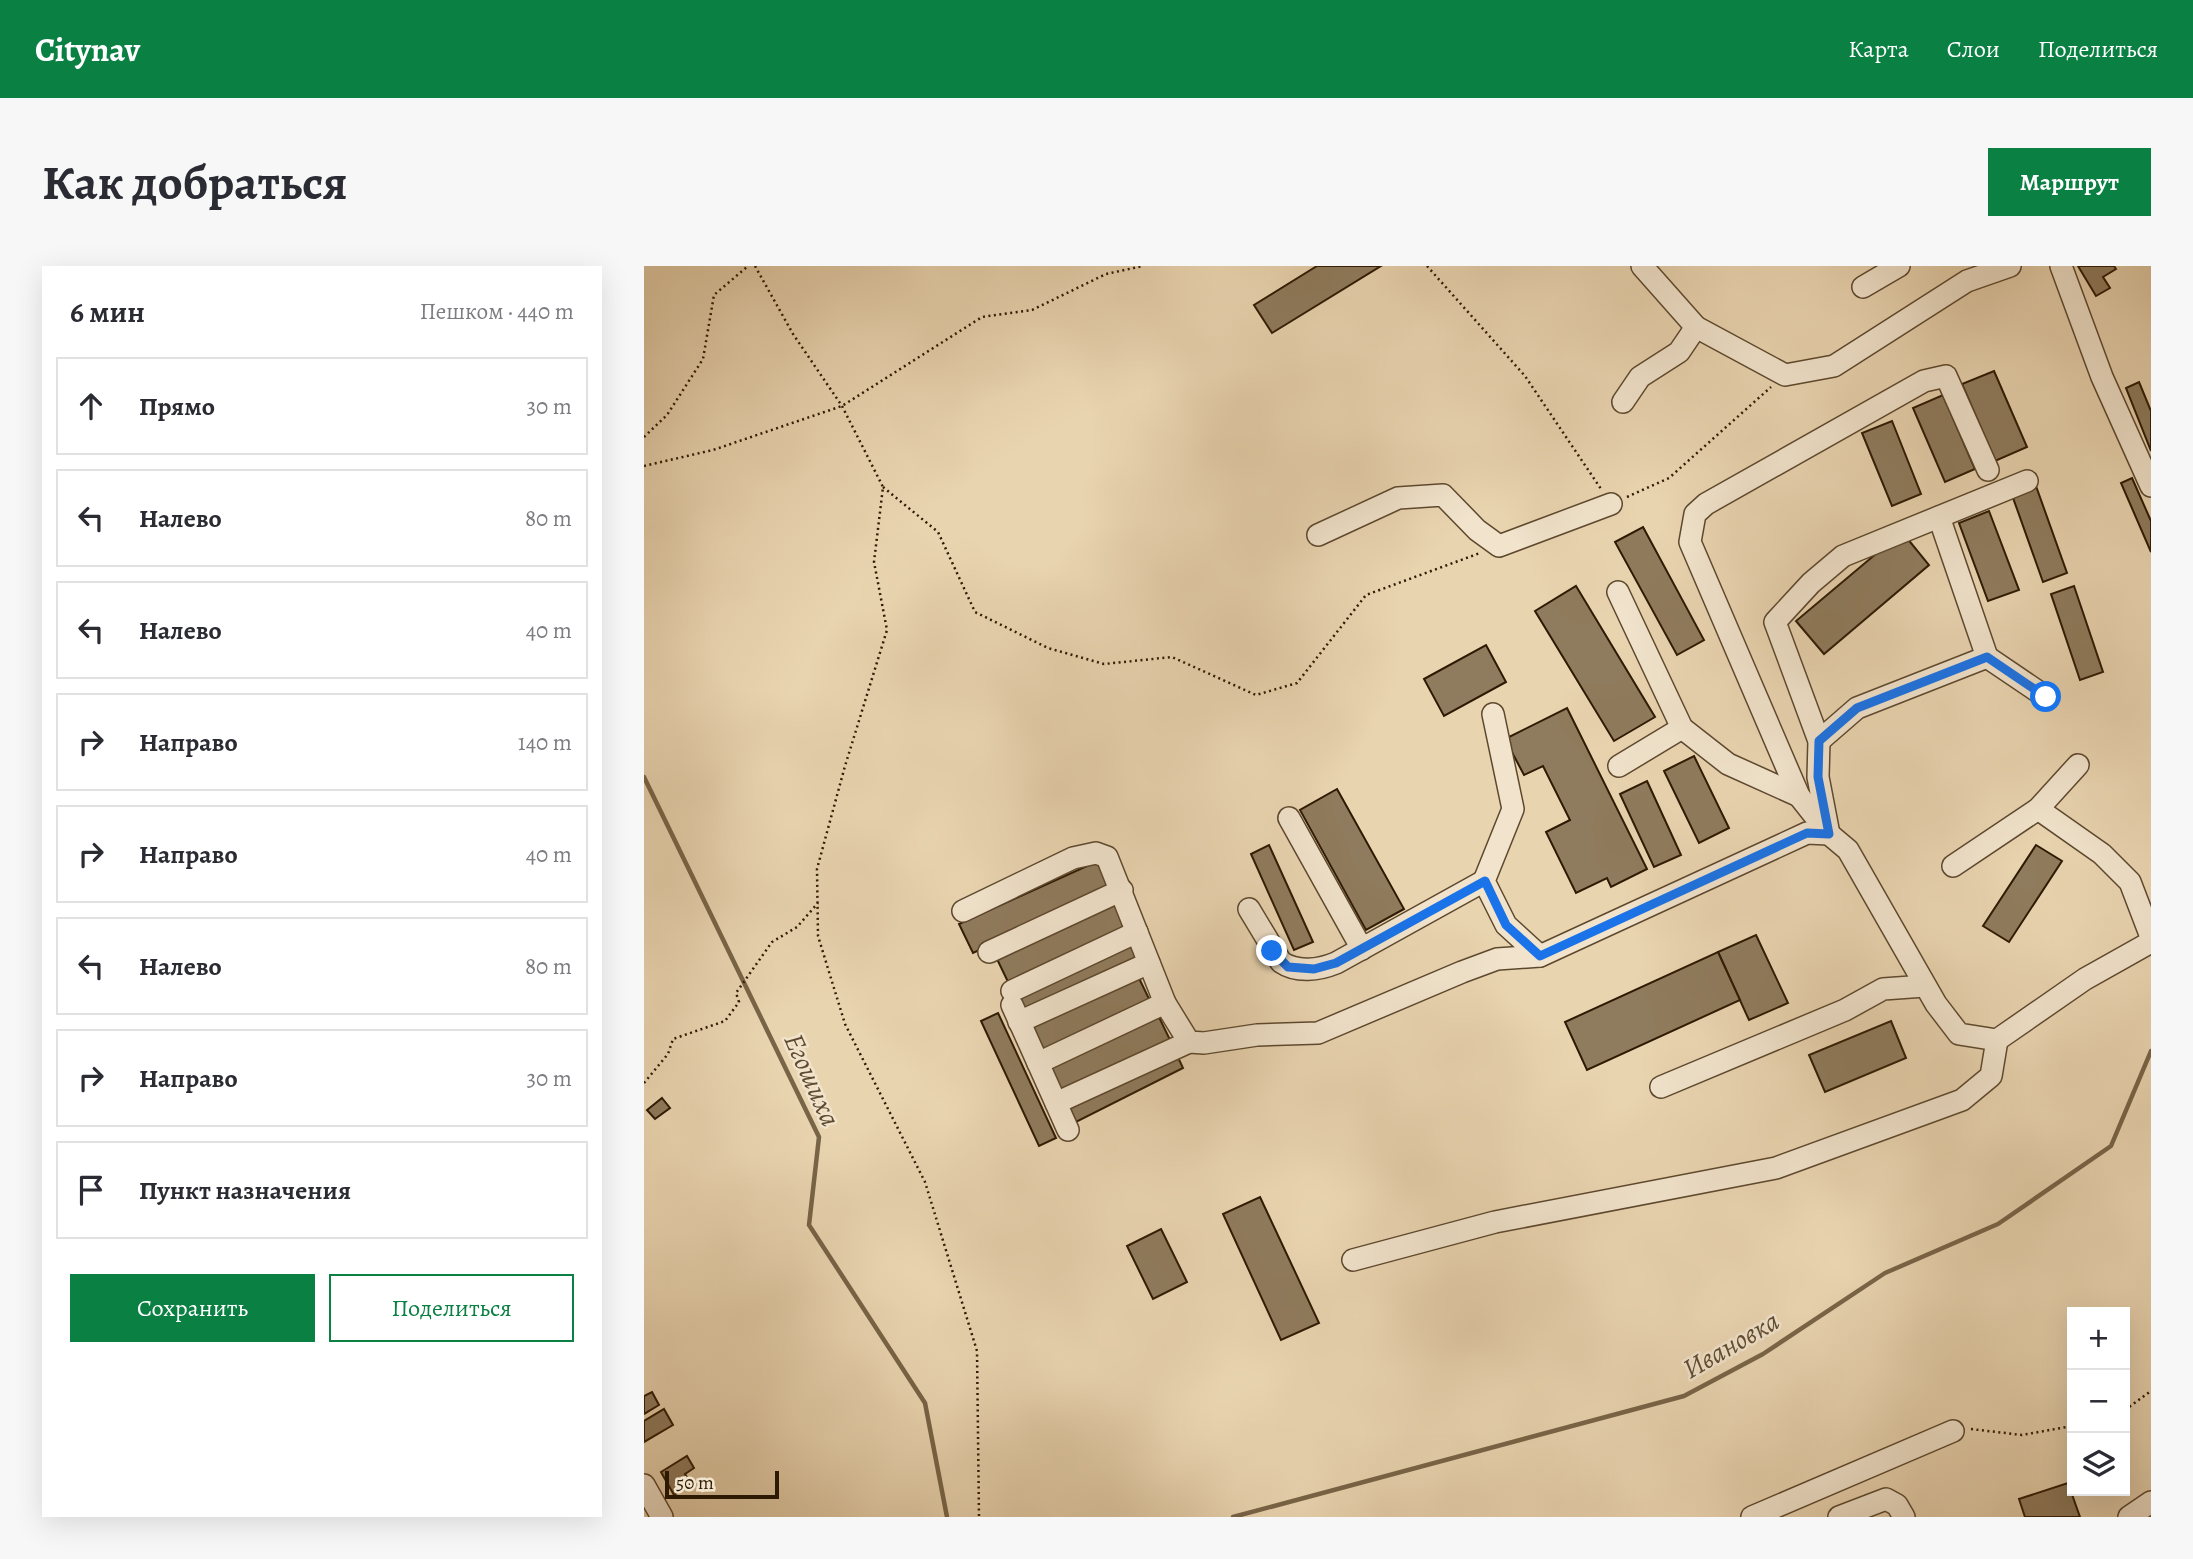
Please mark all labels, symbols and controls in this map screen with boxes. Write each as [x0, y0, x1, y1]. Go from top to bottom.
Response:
text: Citynav [35, 27, 140, 72]
text: Карта [1848, 33, 1909, 65]
text: Слои [1947, 33, 2000, 65]
text: Поделиться [2038, 33, 2158, 65]
button: Маршрут [1988, 148, 2151, 216]
text: Как добраться [42, 149, 348, 216]
text: 6 мин [70, 292, 145, 332]
text: Пешком · 440 m [420, 296, 574, 327]
icon: ahead [72, 387, 110, 425]
text: Прямо [139, 389, 215, 424]
text: 30 m [526, 391, 572, 422]
icon: left [72, 499, 110, 537]
text: Налево [139, 501, 222, 536]
text: 80 m [525, 503, 572, 534]
icon: left [72, 611, 110, 649]
text: Налево [139, 613, 222, 648]
text: 40 m [526, 615, 572, 646]
route start [2030, 681, 2061, 712]
icon: right [72, 723, 110, 761]
text: Направо [139, 725, 238, 760]
text: 140 m [518, 727, 572, 758]
icon: right [72, 835, 110, 873]
text: Направо [139, 837, 238, 872]
text: 40 m [526, 839, 572, 870]
route end [1256, 935, 1287, 966]
icon: left [72, 947, 110, 985]
text: Налево [139, 949, 222, 984]
text: 80 m [525, 951, 572, 982]
water label: Егошиха [775, 1027, 849, 1133]
icon: right [72, 1059, 110, 1097]
text: Направо [139, 1061, 238, 1096]
text: 30 m [526, 1063, 572, 1094]
icon: arrive [72, 1171, 110, 1209]
text: Пункт назначения [139, 1173, 351, 1208]
button: Сохранить [70, 1274, 315, 1342]
button: Поделиться [329, 1274, 574, 1342]
water label: Ивановка [1676, 1302, 1786, 1388]
map controls [2067, 1307, 2130, 1496]
button: + [2067, 1307, 2130, 1370]
button: − [2067, 1370, 2130, 1433]
button: layers [2067, 1433, 2130, 1496]
scale bar [665, 1468, 779, 1500]
text: 50 m [676, 1470, 714, 1496]

